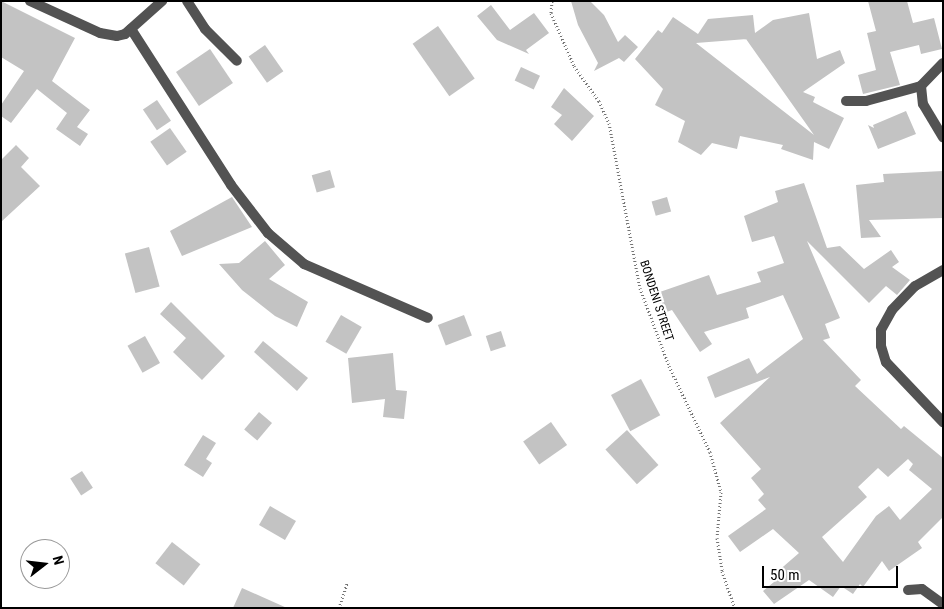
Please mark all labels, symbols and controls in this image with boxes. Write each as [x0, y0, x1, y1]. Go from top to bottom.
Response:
street label: BONDENI STREET [636, 259, 676, 343]
north arrow [20, 539, 70, 589]
text: N [50, 554, 67, 566]
scale bar [764, 556, 900, 588]
text: 50 m [770, 566, 800, 584]

